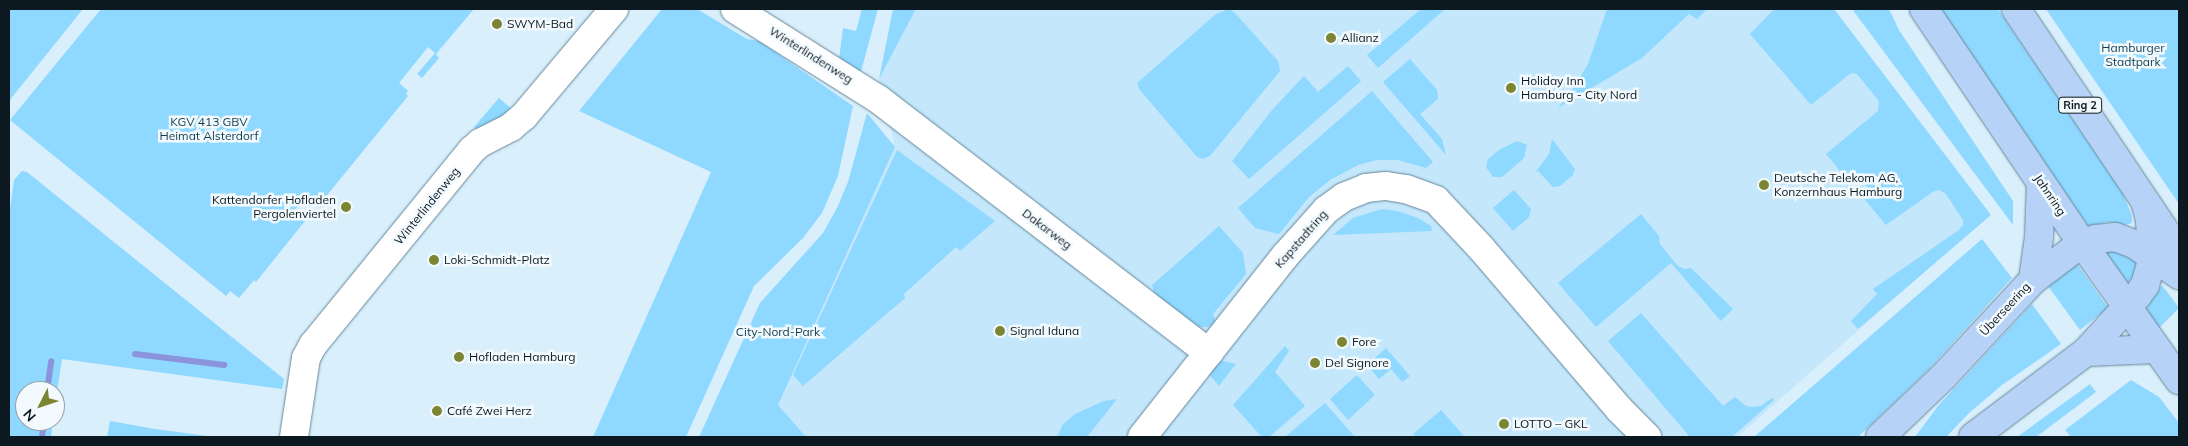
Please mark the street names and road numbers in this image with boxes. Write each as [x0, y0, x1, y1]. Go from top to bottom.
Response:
street label: Winterlindenweg [767, 24, 855, 86]
road number: Ring 2 [2058, 96, 2102, 114]
street label: Winterlindenweg [391, 164, 463, 248]
street label: Jahnring [2031, 172, 2069, 218]
street label: Dakarweg [1019, 206, 1075, 252]
street label: Kapstadtring [1272, 207, 1330, 271]
street label: Überseering [1977, 279, 2033, 339]

